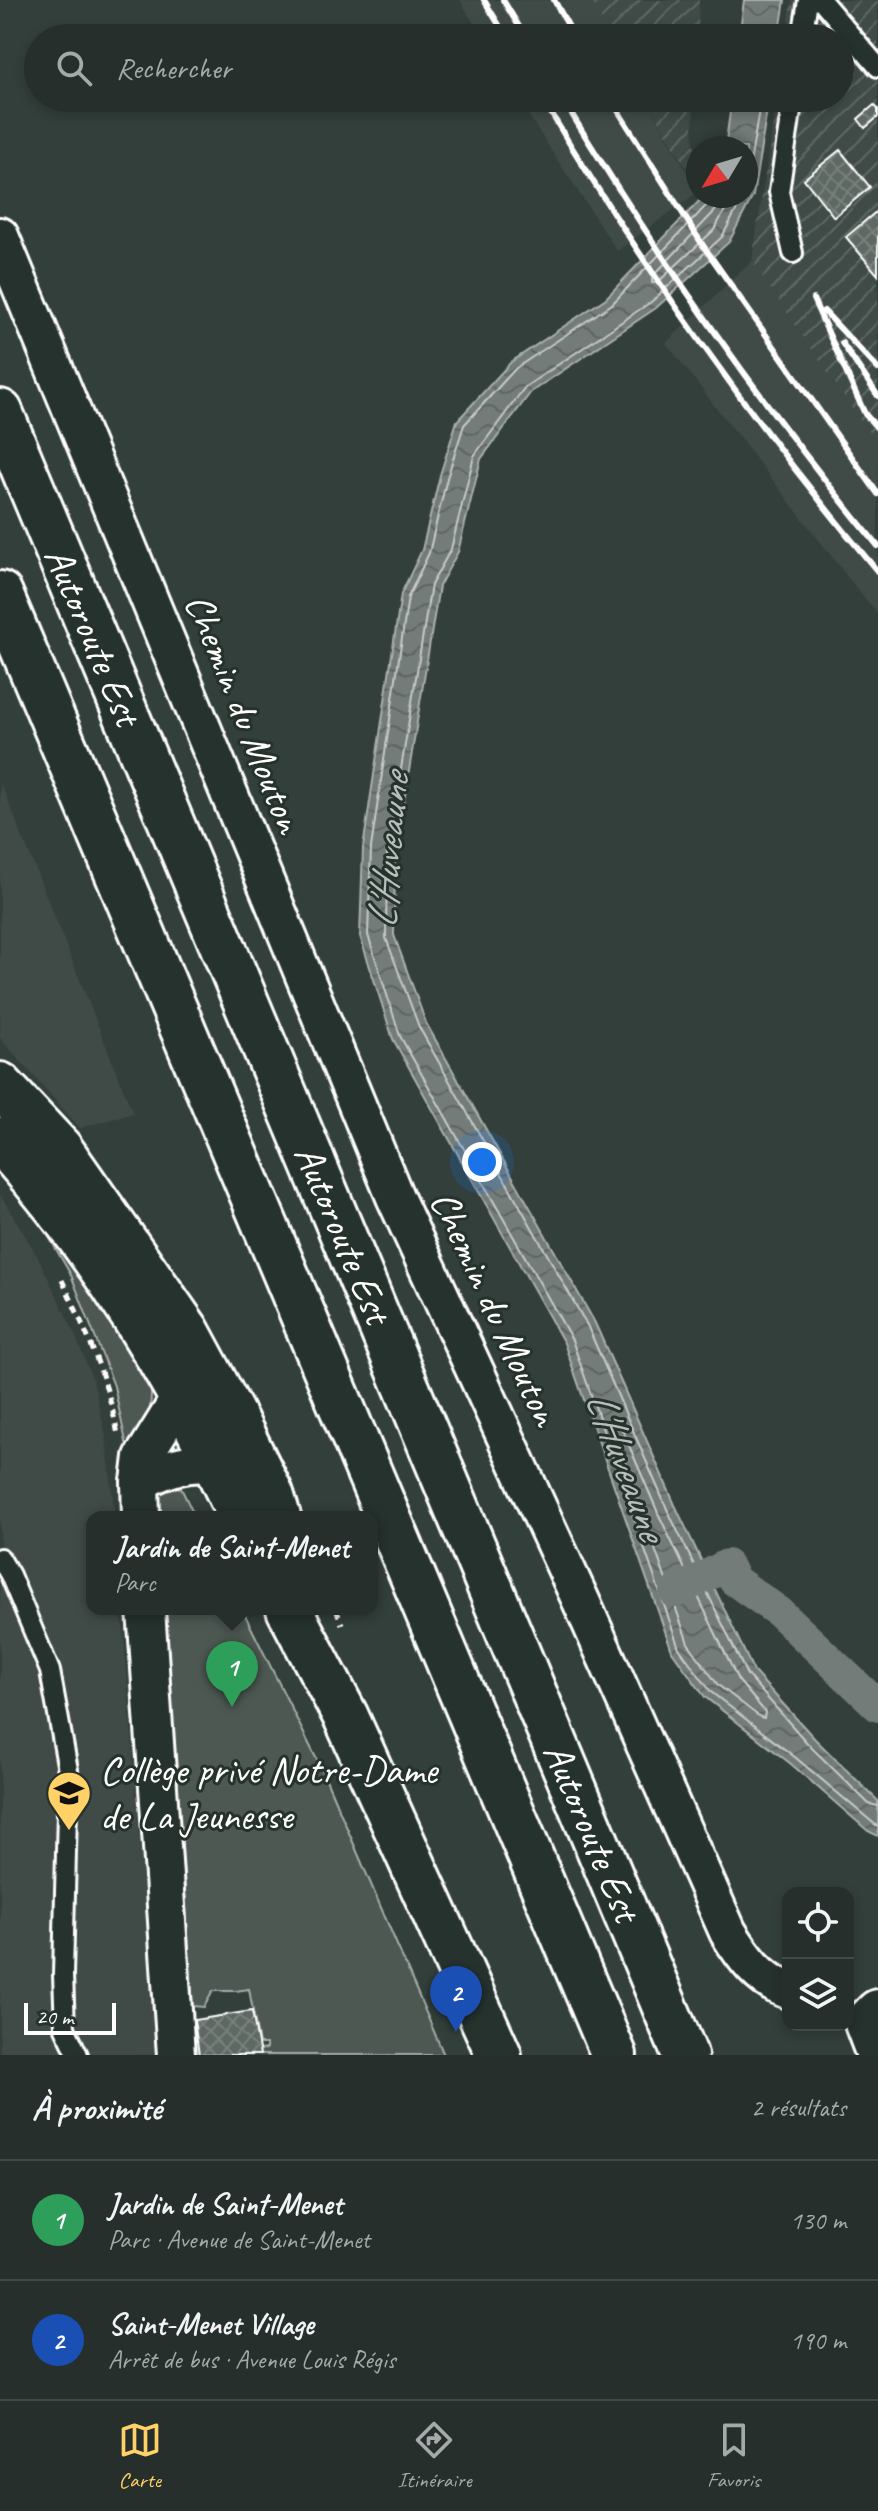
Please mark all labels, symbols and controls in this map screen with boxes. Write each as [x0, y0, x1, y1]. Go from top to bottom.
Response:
search box [24, 24, 854, 112]
icon: search [52, 46, 96, 90]
text: Rechercher [116, 49, 231, 87]
north arrow [686, 136, 758, 208]
street label: Autoroute Est [33, 539, 154, 736]
street label: Chemin du Mouton [173, 586, 315, 842]
water label: L'Huveaune [355, 765, 422, 930]
street label: Autoroute Est [283, 1137, 404, 1334]
your location [462, 1142, 502, 1182]
street label: Chemin du Mouton [419, 1183, 572, 1435]
water label: L'Huveaune [574, 1383, 681, 1553]
popup [86, 1511, 378, 1615]
text: Jardin de Saint-Menet [115, 1528, 349, 1566]
text: Parc [115, 1566, 156, 1599]
pin: 1 [206, 1641, 258, 1707]
street label: Autoroute Est [532, 1735, 653, 1932]
place label: Collège privé Notre-Dame de La Jeunesse [100, 1745, 440, 1841]
school or university icon: Collège privé Notre-Dame de La Jeunesse [45, 1769, 93, 1832]
map controls [782, 1887, 854, 2031]
button: locate [782, 1887, 854, 1959]
button: layers [782, 1959, 854, 2031]
pin: 2 [430, 1966, 482, 2032]
scale bar [24, 1999, 116, 2035]
text: 20 m [36, 2003, 73, 2031]
text: À proximité [32, 2086, 161, 2129]
text: 2 résultats [751, 2091, 846, 2124]
text: Jardin de Saint-Menet [108, 2185, 343, 2223]
text: 1 [52, 2204, 64, 2237]
text: 130 m [790, 2204, 846, 2237]
text: Parc · Avenue de Saint-Menet [108, 2223, 370, 2256]
text: Saint-Menet Village [108, 2305, 314, 2343]
text: 2 [52, 2324, 64, 2357]
text: 190 m [790, 2324, 846, 2357]
text: Arrêt de bus · Avenue Louis Régis [108, 2343, 396, 2376]
tab: Carte [118, 2418, 162, 2494]
tab: Itinéraire [397, 2418, 472, 2494]
tab: Favoris [707, 2418, 760, 2494]

